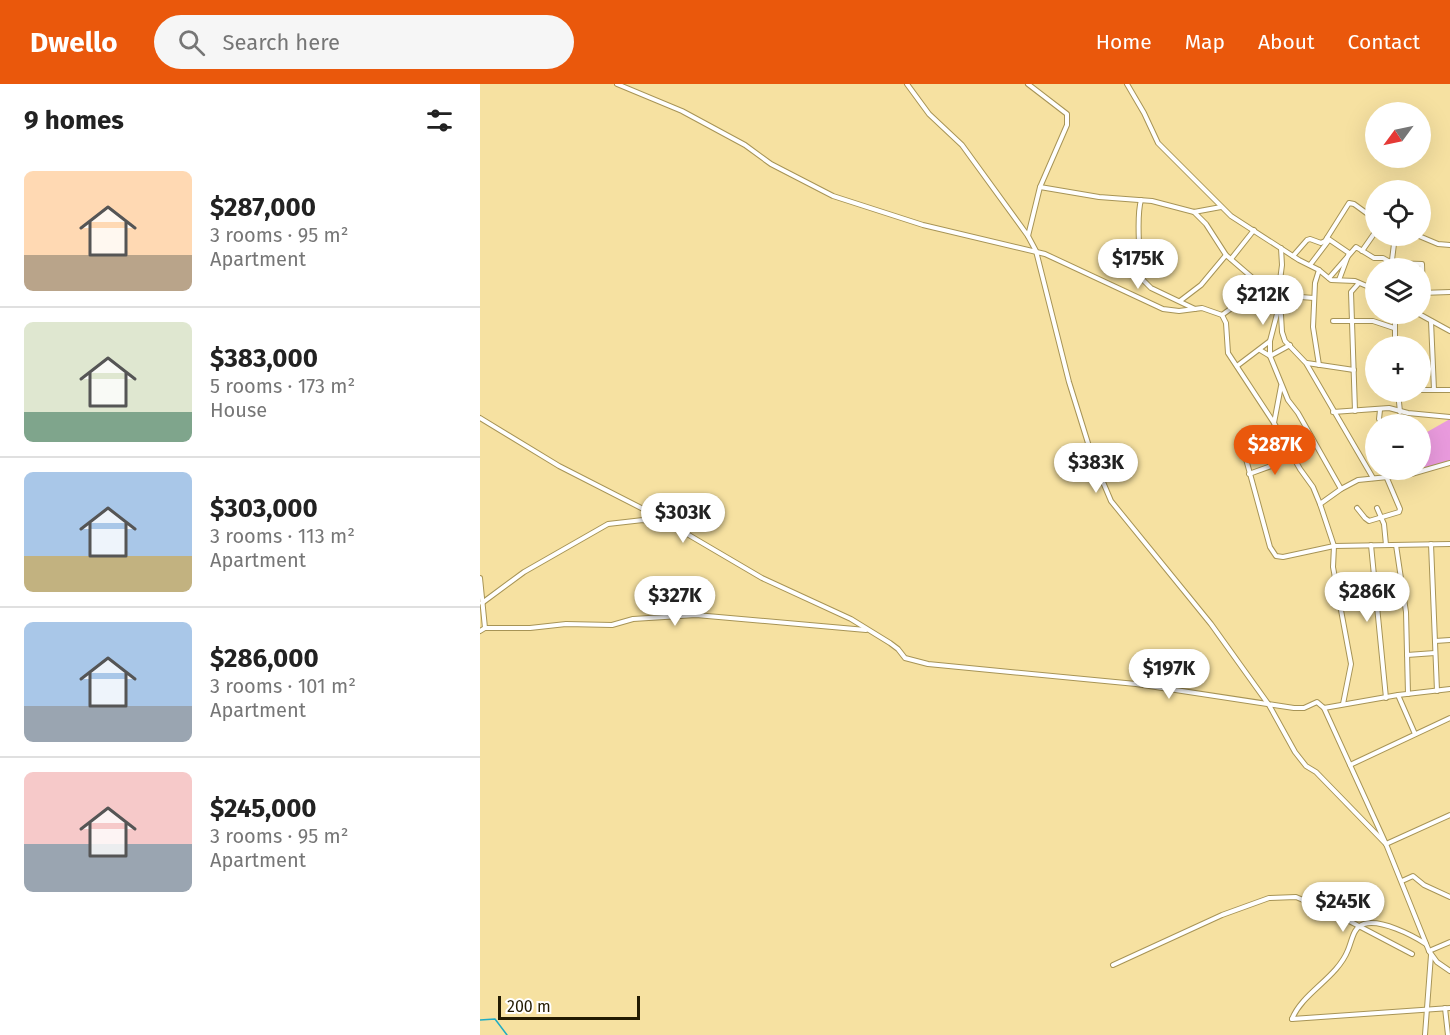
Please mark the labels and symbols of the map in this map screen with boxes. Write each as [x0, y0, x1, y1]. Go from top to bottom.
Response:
north arrow [1365, 102, 1431, 168]
pin: $175K [1096, 239, 1180, 290]
pin: $212K [1221, 275, 1305, 326]
pin: $287K [1233, 425, 1317, 476]
pin: $383K [1054, 443, 1138, 494]
pin: $303K [641, 493, 725, 544]
pin: $286K [1325, 572, 1409, 623]
pin: $327K [633, 576, 717, 627]
pin: $197K [1127, 649, 1211, 700]
pin: $245K [1301, 882, 1385, 933]
scale bar [498, 993, 640, 1020]

